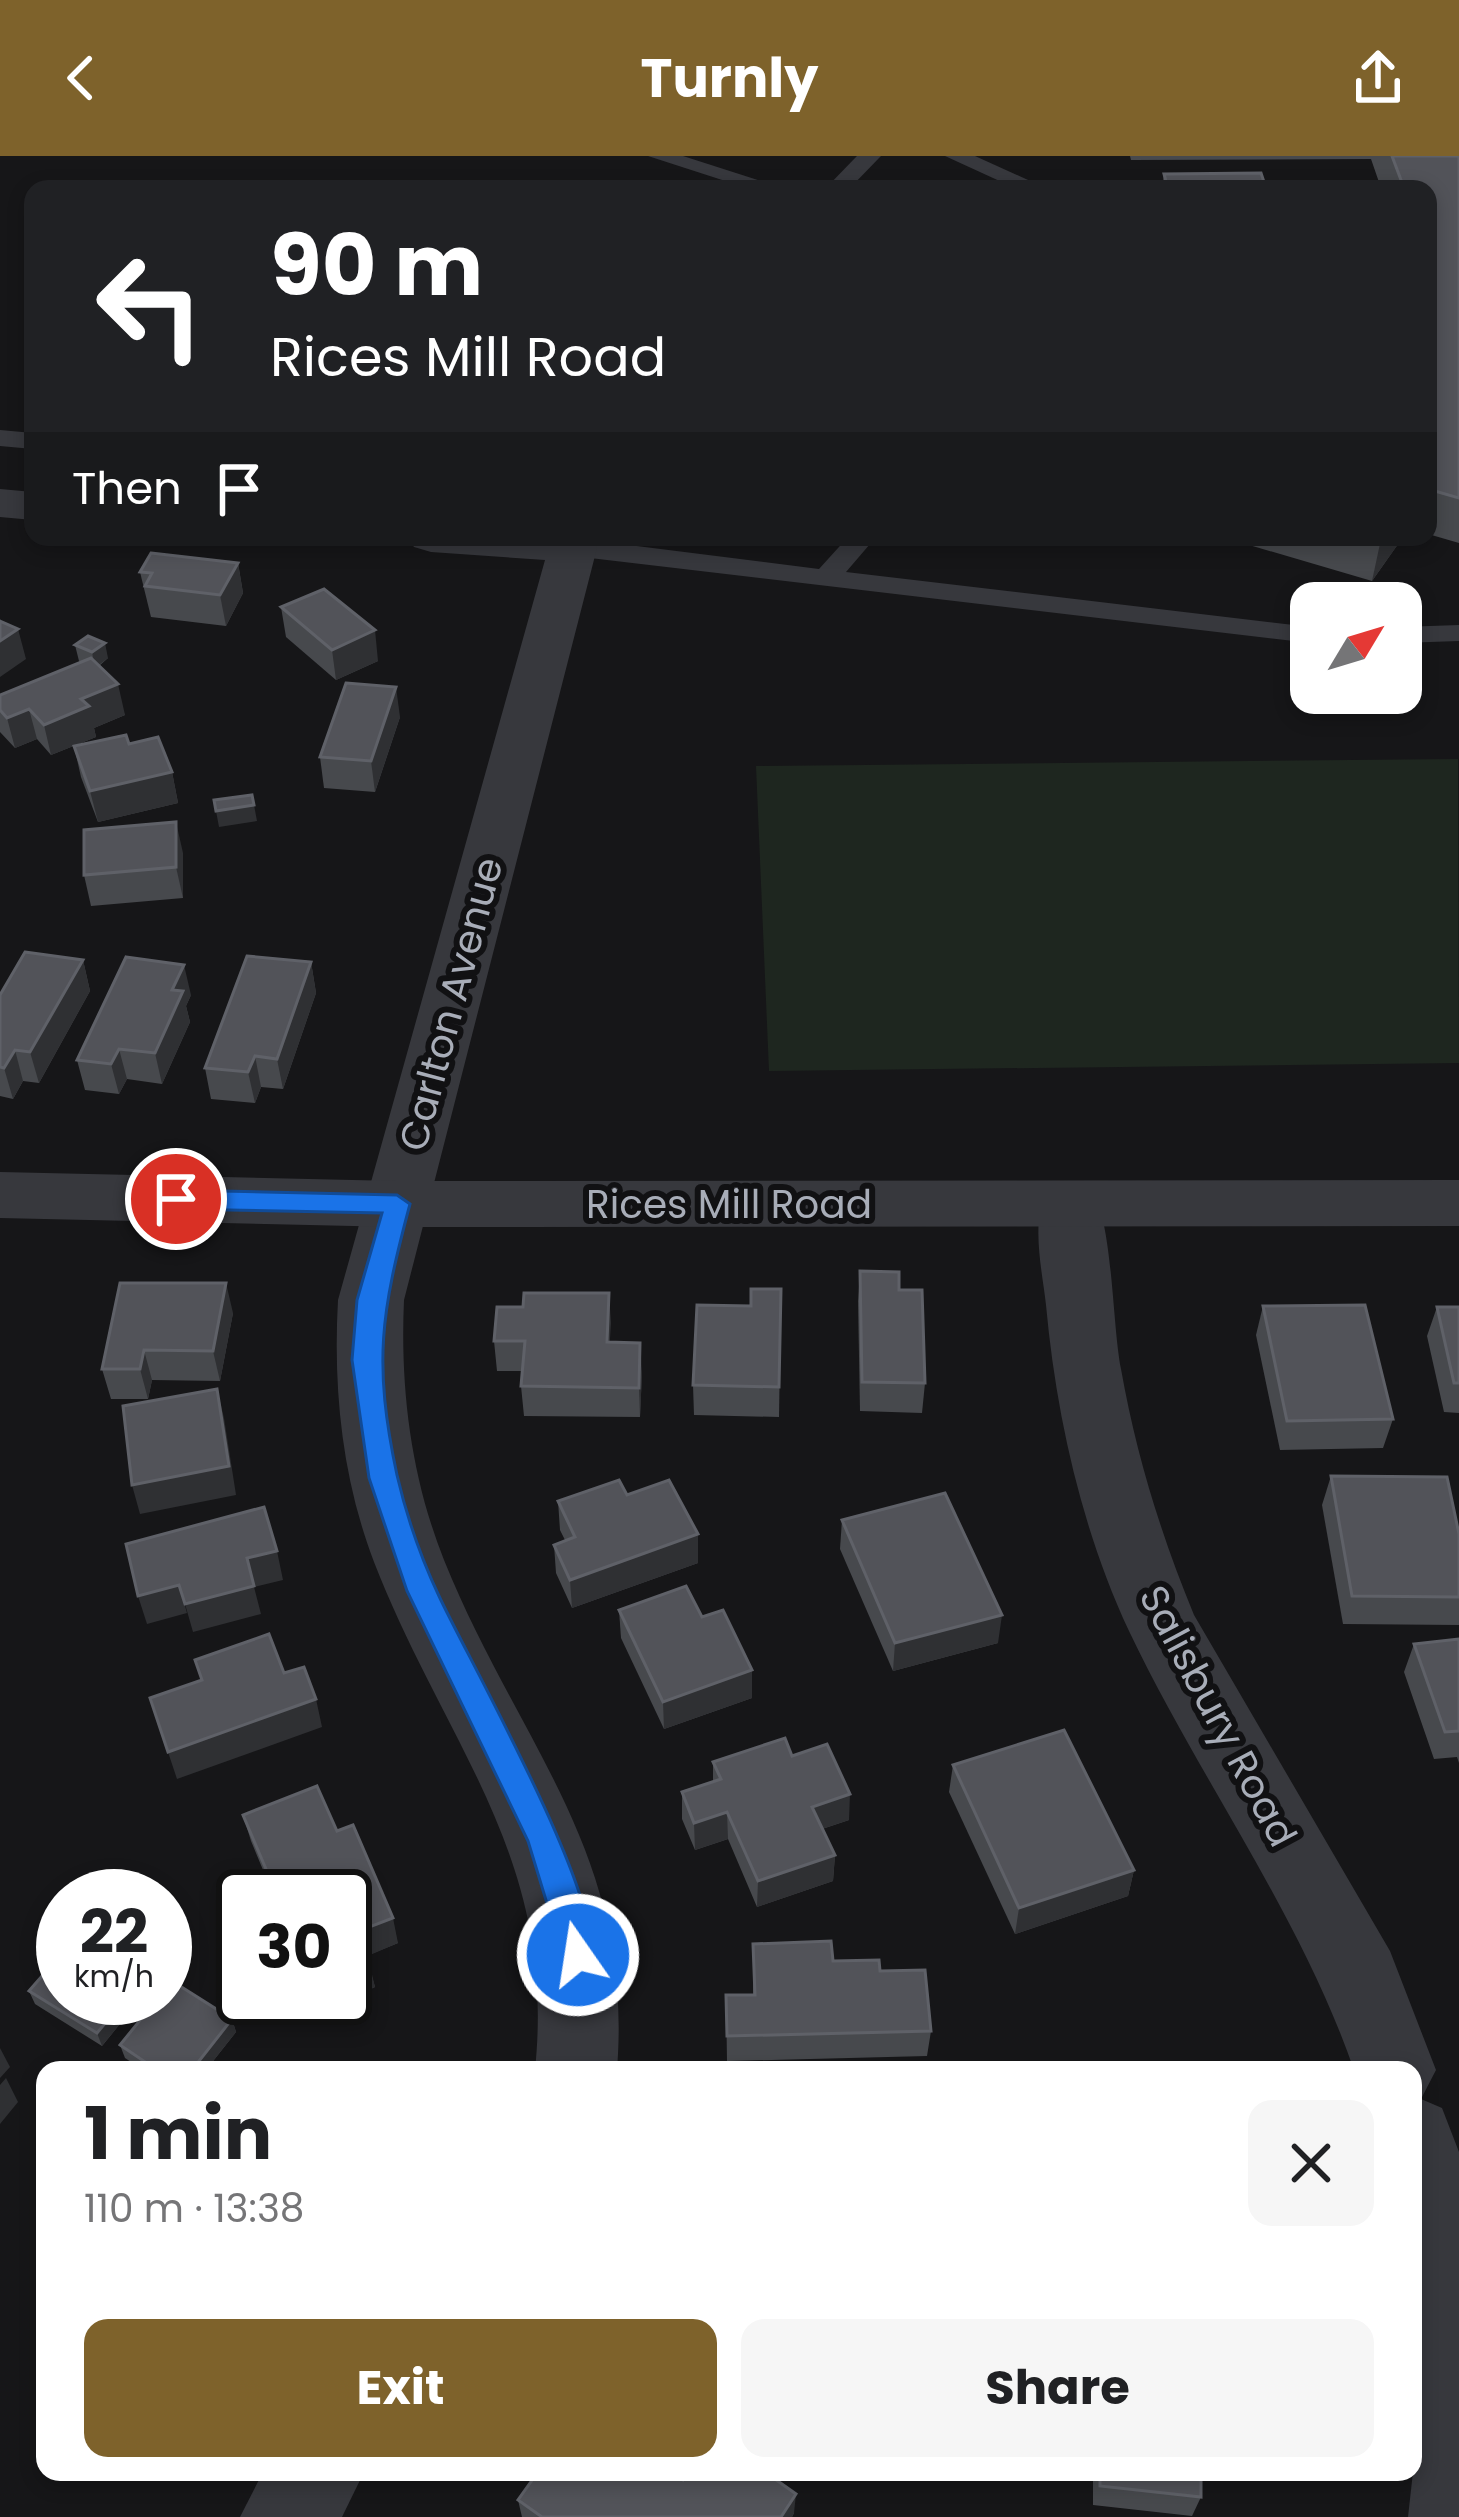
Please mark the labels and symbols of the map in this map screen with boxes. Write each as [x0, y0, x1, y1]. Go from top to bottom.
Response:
north arrow [1290, 582, 1422, 714]
street label: Carlton Avenue [385, 851, 517, 1157]
pin [125, 1148, 227, 1250]
street label: Rices Mill Road [586, 1177, 872, 1232]
street label: Salisbury Road [1126, 1576, 1310, 1856]
speed limit sign: 30 [216, 1869, 372, 2025]
position arrow [515, 1892, 641, 2018]

